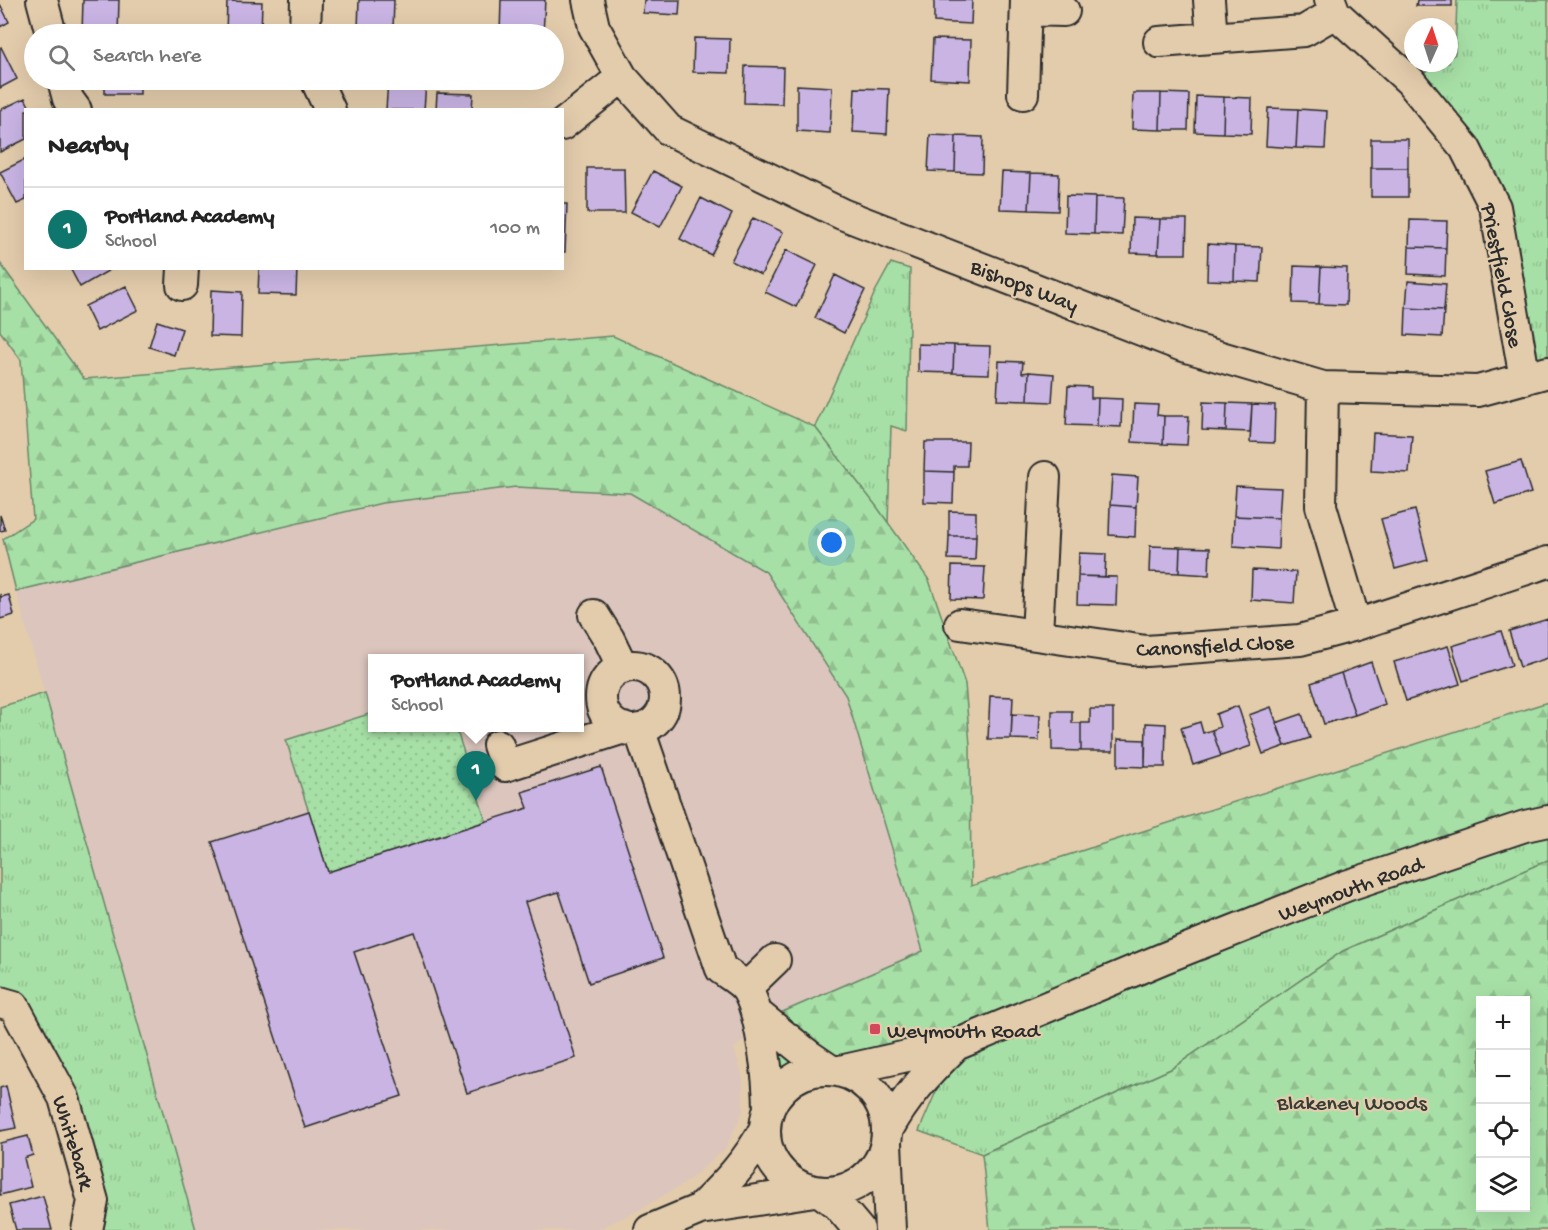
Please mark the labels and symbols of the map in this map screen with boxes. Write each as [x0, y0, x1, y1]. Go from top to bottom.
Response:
north arrow [1404, 18, 1458, 72]
street label: Priestfield Close [1473, 200, 1527, 351]
street label: Bishops Way [965, 255, 1081, 320]
your location [817, 528, 846, 557]
street label: Canonsfield Close [1136, 631, 1295, 665]
pin: 1 [456, 752, 496, 801]
street label: Weymouth Road [1275, 852, 1429, 929]
place label: Weymouth Road [887, 1020, 1041, 1046]
marker: Weymouth Road [868, 1022, 882, 1036]
park label: Blakeney Woods [1276, 1092, 1428, 1118]
street label: Whitebark [45, 1093, 98, 1195]

